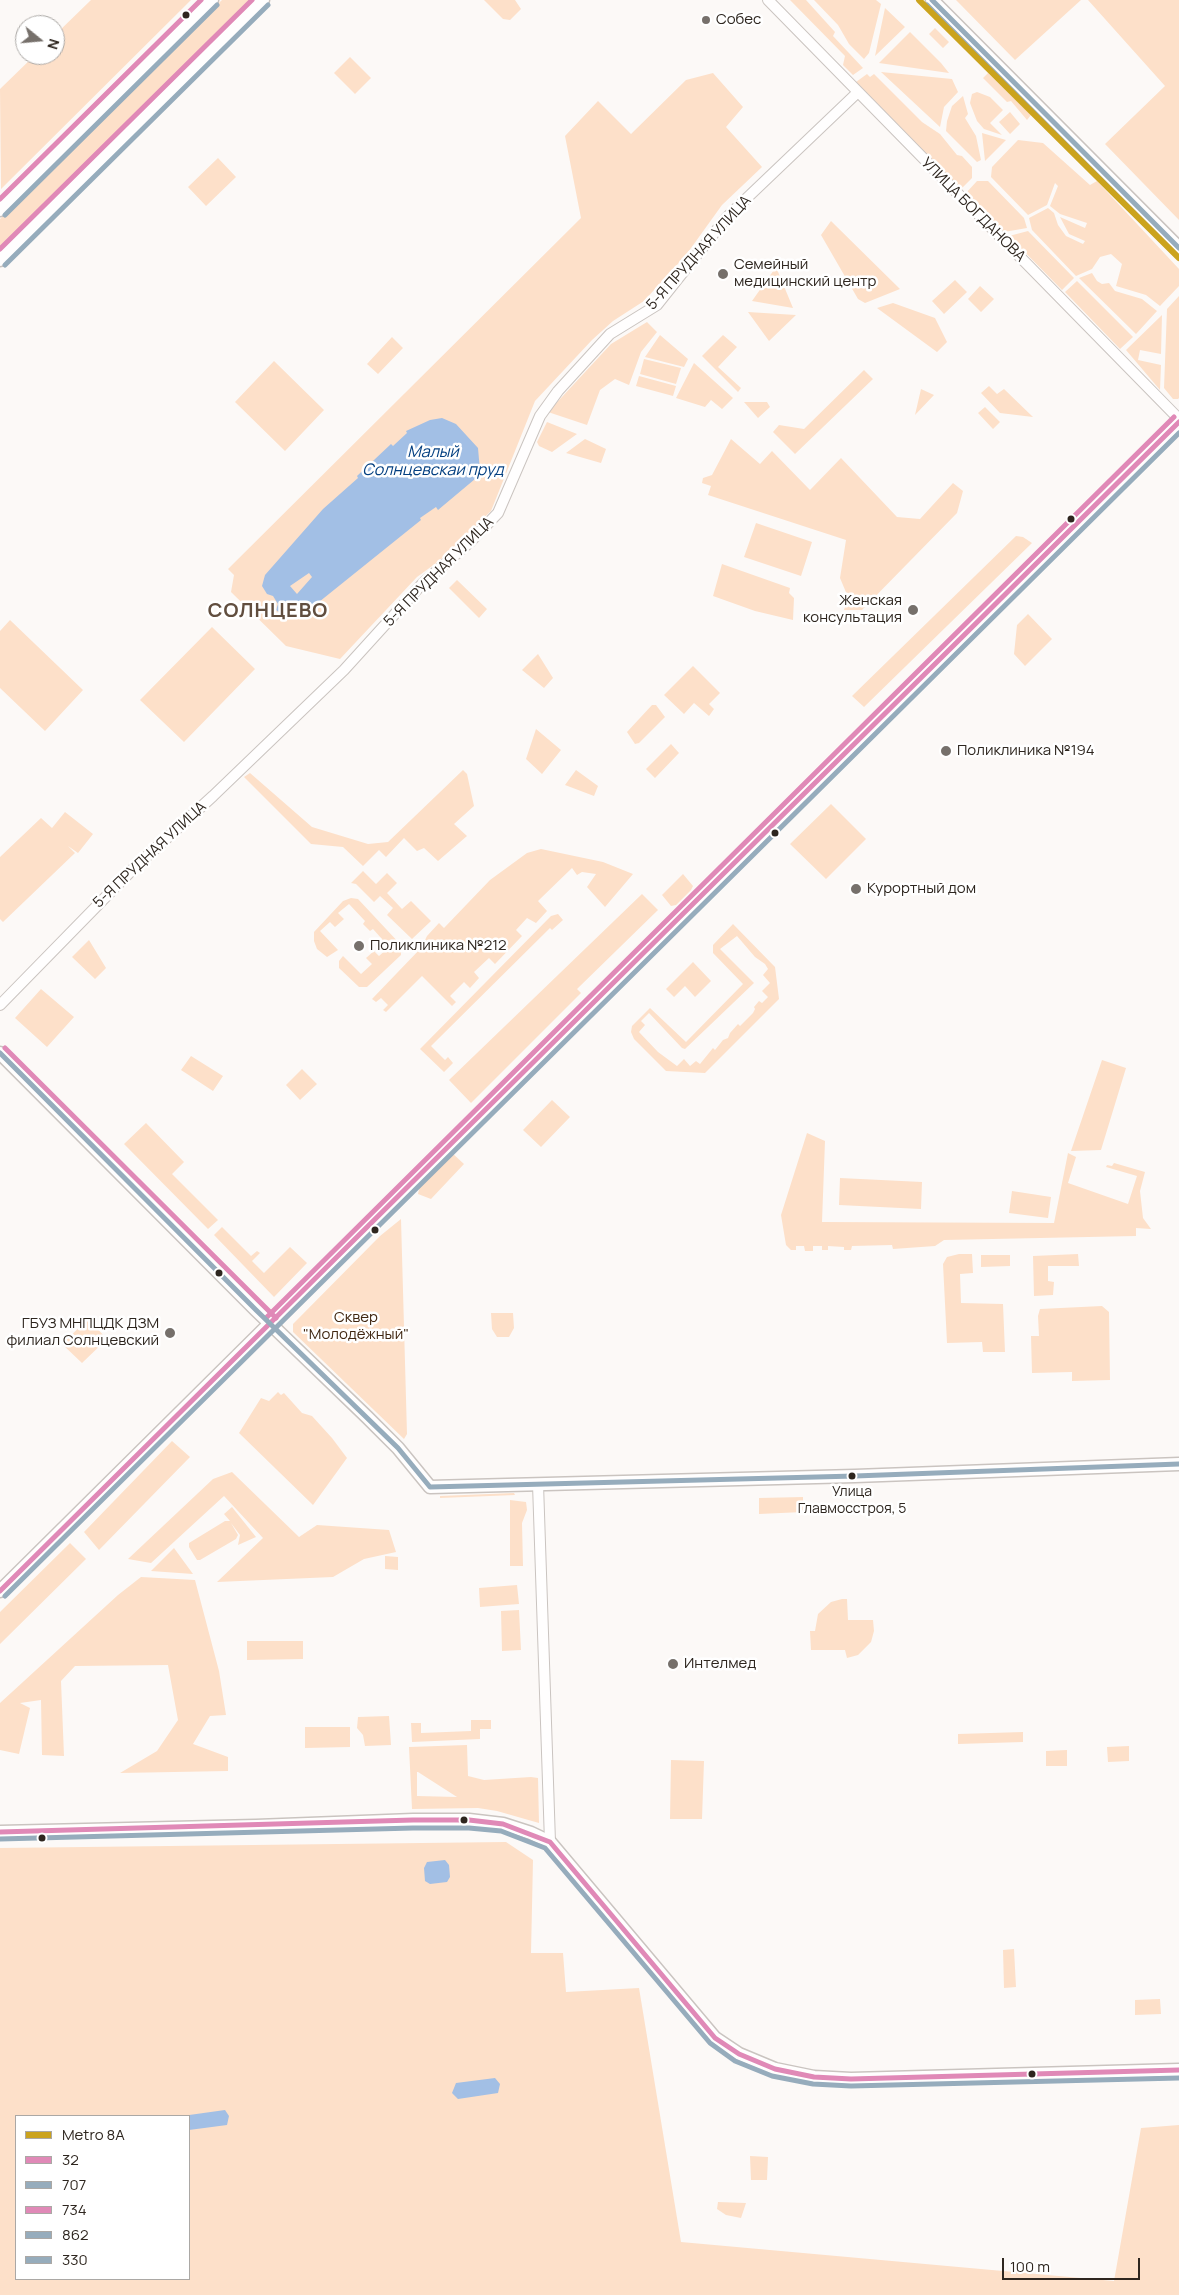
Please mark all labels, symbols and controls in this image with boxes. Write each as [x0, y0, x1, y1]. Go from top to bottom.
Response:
unlabelled marker [181, 10, 191, 20]
place label: Собес [716, 11, 761, 29]
marker: Собес [700, 14, 712, 26]
north arrow [15, 15, 65, 65]
text: N [43, 37, 64, 52]
street label: УЛИЦА БОГДАНОВА [917, 154, 1029, 266]
street label: 5-Я ПРУДНАЯ УЛИЦА [643, 192, 755, 314]
place label: Семейный медицинский центр [734, 256, 876, 291]
marker: Семейный медицинский центр [716, 267, 730, 281]
water label: Малый Солнцевскаи пруд [362, 443, 504, 481]
street label: 5-Я ПРУДНАЯ УЛИЦА [380, 513, 498, 631]
unlabelled marker [1066, 514, 1076, 524]
place label: Женская консультация [803, 592, 902, 627]
district label: СОЛНЦЕВО [207, 599, 329, 623]
marker: Женская консультация [906, 603, 920, 617]
place label: Поликлиника №194 [957, 742, 1095, 760]
marker: Поликлиника №194 [939, 744, 953, 758]
street label: 5-Я ПРУДНАЯ УЛИЦА [90, 798, 210, 912]
unlabelled marker [770, 828, 780, 838]
place label: Курортный дом [867, 880, 976, 898]
marker: Курортный дом [849, 882, 863, 896]
place label: Поликлиника №212 [370, 937, 507, 955]
marker: Поликлиника №212 [352, 939, 366, 953]
unlabelled marker [370, 1225, 380, 1235]
unlabelled marker [214, 1268, 224, 1278]
park label: Сквер "Молодёжный" [303, 1309, 409, 1344]
place label: ГБУЗ МНПЦДК ДЗМ филиал Солнцевский [7, 1315, 159, 1350]
marker: ГБУЗ МНПЦДК ДЗМ филиал Солнцевский [163, 1326, 177, 1340]
marker: Улица Главмосстроя, 5 [847, 1471, 857, 1481]
place label: Улица Главмосстроя, 5 [798, 1484, 906, 1516]
place label: Интелмед [684, 1655, 756, 1673]
marker: Интелмед [666, 1657, 680, 1671]
unlabelled marker [459, 1815, 469, 1825]
unlabelled marker [37, 1833, 47, 1843]
unlabelled marker [1027, 2069, 1037, 2079]
legend [15, 2115, 190, 2280]
text: Metro 8А [62, 2124, 125, 2145]
text: 32 [62, 2149, 79, 2170]
text: 707 [62, 2174, 86, 2195]
text: 734 [62, 2199, 87, 2220]
text: 862 [62, 2224, 89, 2245]
scale bar [1004, 2248, 1142, 2280]
text: 330 [62, 2249, 88, 2270]
text: 100 m [1010, 2256, 1050, 2277]

